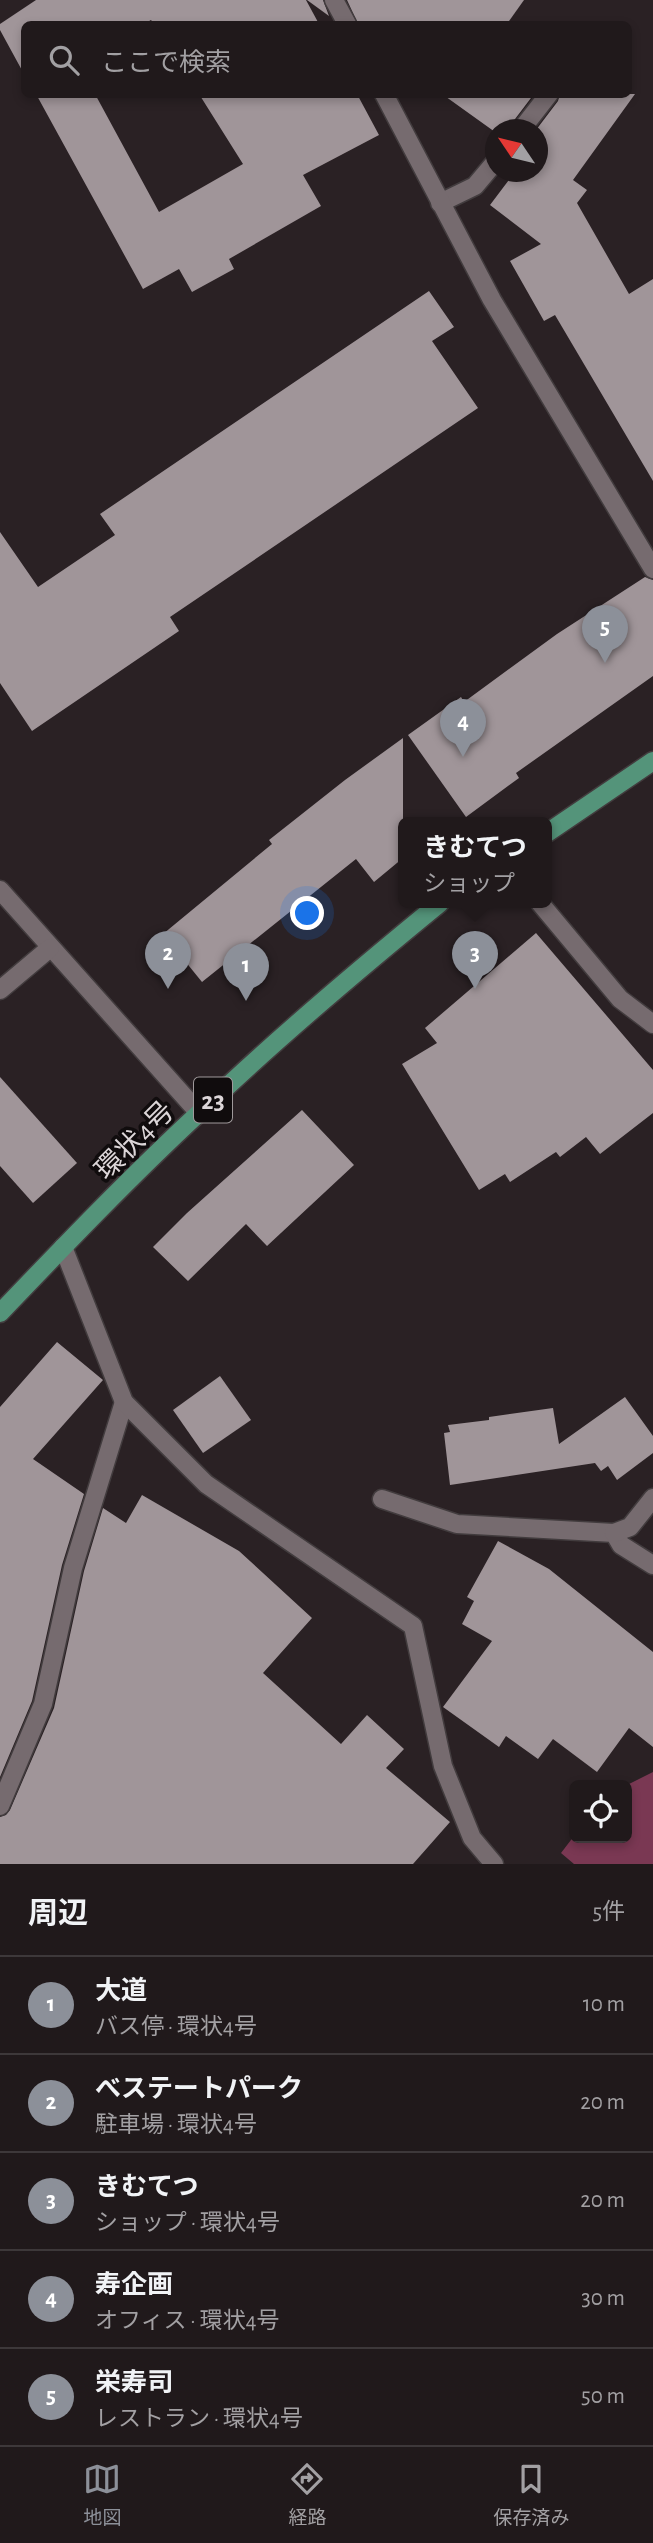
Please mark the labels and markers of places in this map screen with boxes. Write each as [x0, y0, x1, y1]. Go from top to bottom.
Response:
pin: 5 [582, 605, 628, 663]
pin: 4 [440, 699, 486, 757]
pin: 2 [145, 931, 191, 989]
pin: 3 [452, 931, 498, 989]
pin: 1 [223, 943, 269, 1001]

